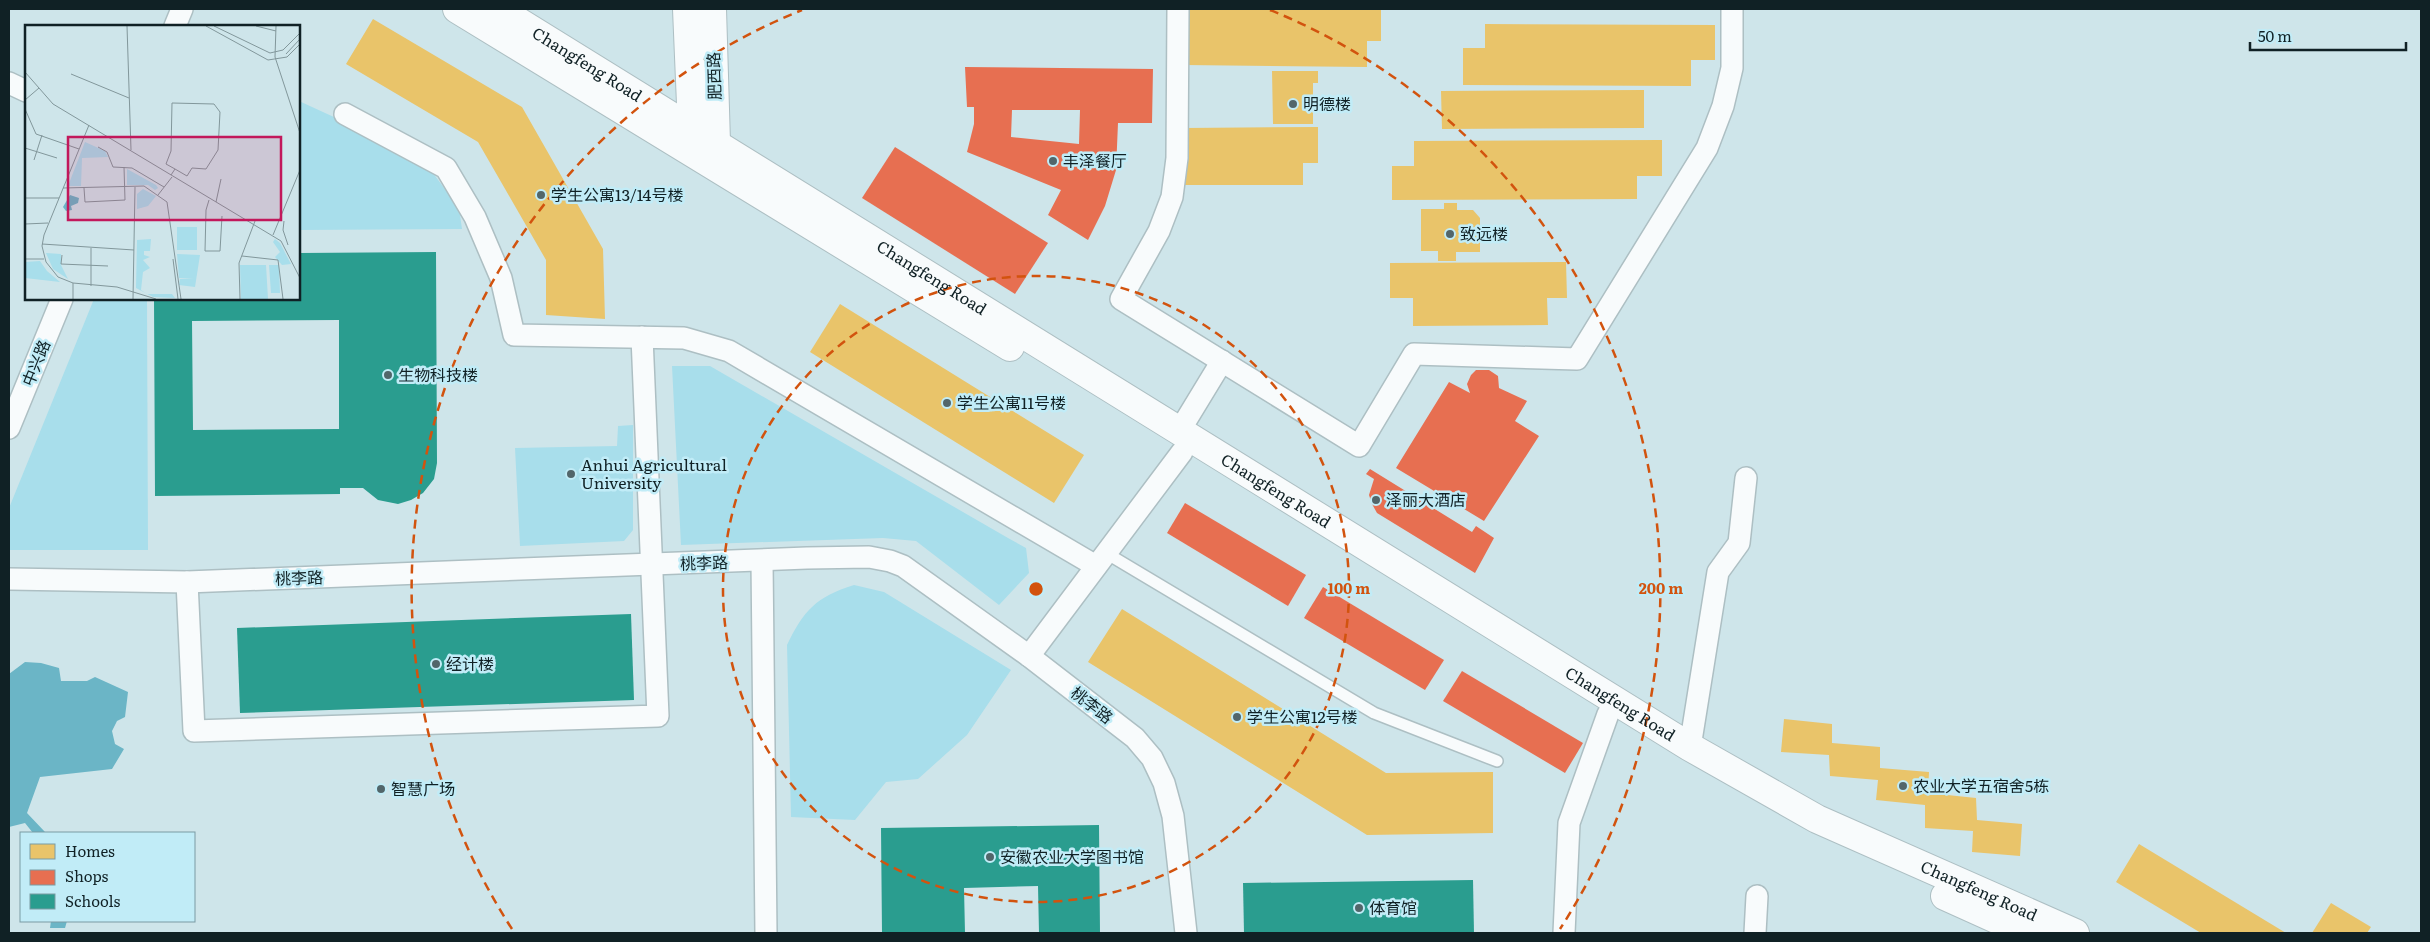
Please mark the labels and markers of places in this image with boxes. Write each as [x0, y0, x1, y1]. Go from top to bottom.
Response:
place label: 明德楼 [1303, 91, 1351, 115]
marker: 明德楼 [1287, 98, 1299, 110]
place label: 丰泽餐厅 [1063, 148, 1127, 172]
marker: 丰泽餐厅 [1047, 155, 1059, 167]
place label: 学生公寓13/14号楼 [551, 182, 683, 206]
marker: 学生公寓13/14号楼 [535, 189, 547, 201]
place label: 致远楼 [1460, 221, 1508, 245]
marker: 致远楼 [1444, 228, 1456, 240]
place label: 生物科技楼 [398, 362, 478, 386]
marker: 生物科技楼 [382, 369, 394, 381]
place label: 学生公寓11号楼 [957, 390, 1066, 414]
marker: 学生公寓11号楼 [941, 397, 953, 409]
place label: Anhui Agricultural University [581, 452, 727, 494]
marker: Anhui Agricultural University [565, 468, 577, 480]
place label: 泽丽大酒店 [1386, 487, 1466, 511]
marker: 泽丽大酒店 [1370, 494, 1382, 506]
centre of rings [1027, 580, 1045, 598]
place label: 经计楼 [446, 651, 494, 675]
marker: 经计楼 [430, 658, 442, 670]
place label: 学生公寓12号楼 [1247, 704, 1358, 728]
marker: 学生公寓12号楼 [1231, 711, 1243, 723]
place label: 农业大学五宿舍5栋 [1913, 773, 2049, 797]
place label: 智慧广场 [391, 776, 455, 800]
marker: 农业大学五宿舍5栋 [1897, 780, 1909, 792]
marker: 智慧广场 [375, 783, 387, 795]
place label: 安徽农业大学图书馆 [1000, 844, 1144, 868]
marker: 安徽农业大学图书馆 [984, 851, 996, 863]
place label: 体育馆 [1369, 895, 1417, 919]
marker: 体育馆 [1353, 902, 1365, 914]

